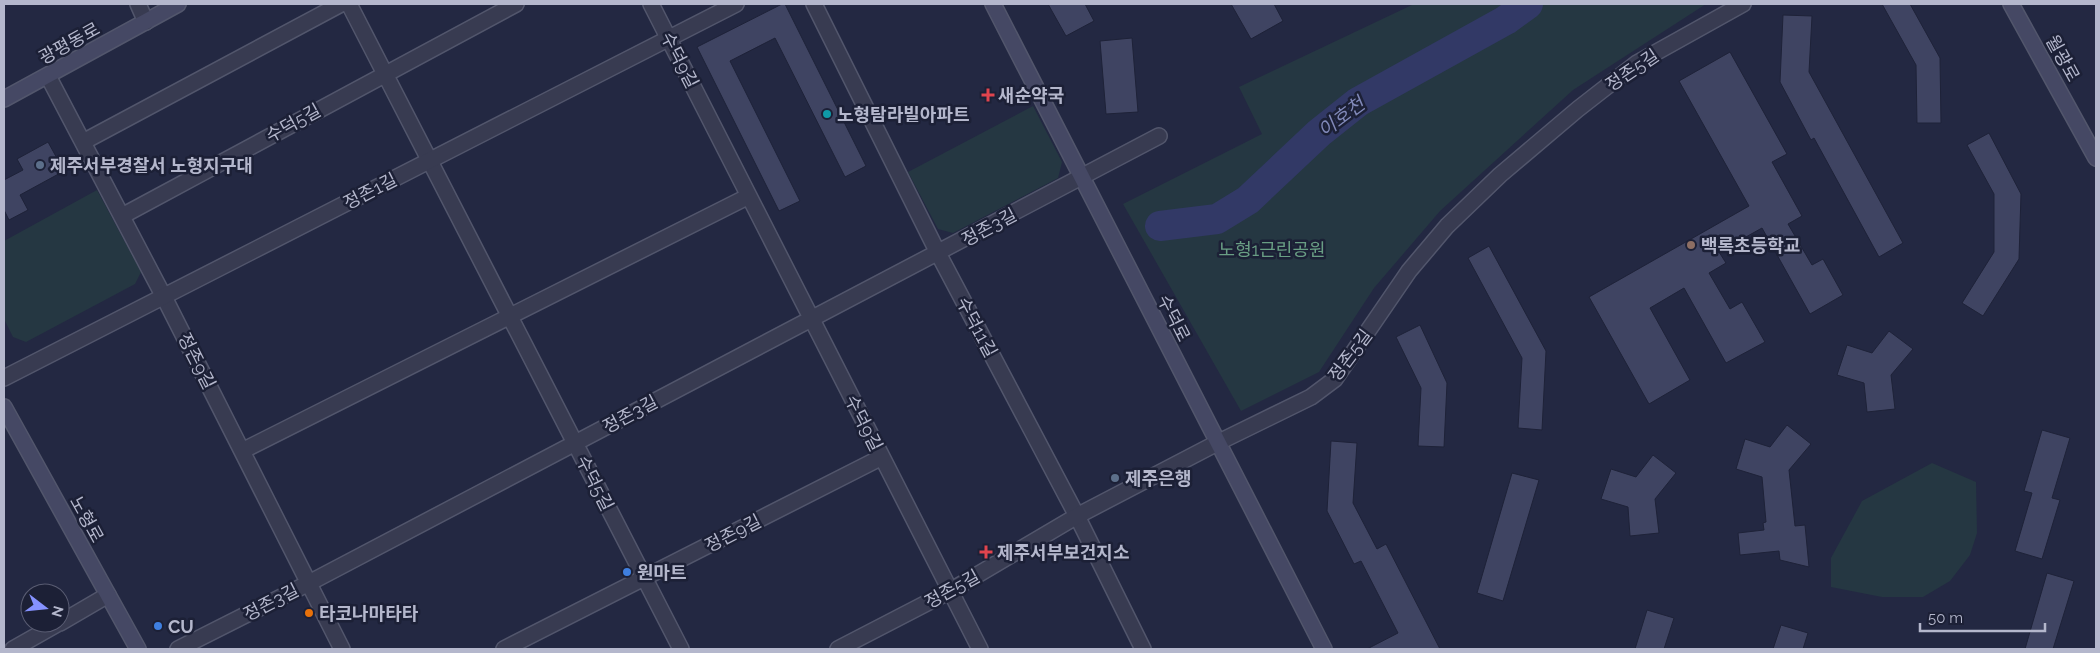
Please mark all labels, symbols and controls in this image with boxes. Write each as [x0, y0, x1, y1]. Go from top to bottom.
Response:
street label: 광평동로 [35, 18, 103, 68]
street label: 수덕9길 [657, 28, 703, 92]
street label: 월광로 [2042, 31, 2084, 85]
street label: 정존5길 [1601, 45, 1663, 95]
place label: 새순약국 [998, 85, 1064, 106]
marker: 새순약국 [982, 89, 994, 101]
water label: 이호천 [1313, 92, 1370, 142]
street label: 수덕5길 [262, 99, 324, 147]
place label: 노형탐라빌아파트 [837, 104, 969, 125]
marker: 노형탐라빌아파트 [821, 108, 833, 120]
place label: 제주서부경찰서 노형지구대 [50, 155, 253, 176]
marker: 제주서부경찰서 노형지구대 [34, 159, 46, 171]
street label: 정존1길 [340, 169, 400, 213]
street label: 정존3길 [958, 204, 1020, 250]
place label: 백록초등학교 [1701, 235, 1800, 256]
park label: 노형1근린공원 [1218, 239, 1326, 260]
marker: 백록초등학교 [1685, 239, 1697, 251]
street label: 수덕로 [1153, 291, 1195, 345]
street label: 수덕11길 [952, 293, 1002, 361]
street label: 정존5길 [1324, 325, 1376, 385]
street label: 정존9길 [174, 329, 220, 393]
street label: 정존3길 [599, 391, 661, 437]
street label: 수덕9길 [841, 391, 887, 455]
street label: 수덕5길 [572, 452, 618, 514]
place label: 제주은행 [1125, 468, 1191, 489]
marker: 제주은행 [1109, 472, 1121, 484]
street label: 노형로 [66, 492, 108, 546]
street label: 정존9길 [701, 510, 765, 556]
place label: 제주서부보건지소 [997, 542, 1129, 563]
marker: 제주서부보건지소 [979, 545, 993, 559]
place label: 원마트 [637, 562, 687, 583]
street label: 정존5길 [921, 565, 983, 613]
marker: 원마트 [621, 566, 633, 578]
street label: 정존3길 [240, 579, 302, 625]
north arrow [20, 583, 70, 633]
scale bar [1920, 600, 2045, 632]
place label: 타코나마타타 [319, 603, 419, 624]
text: N [48, 604, 67, 619]
marker: 타코나마타타 [303, 607, 315, 619]
text: 50 m [1928, 609, 1963, 627]
place label: CU [168, 616, 194, 637]
marker: CU [152, 620, 164, 632]

